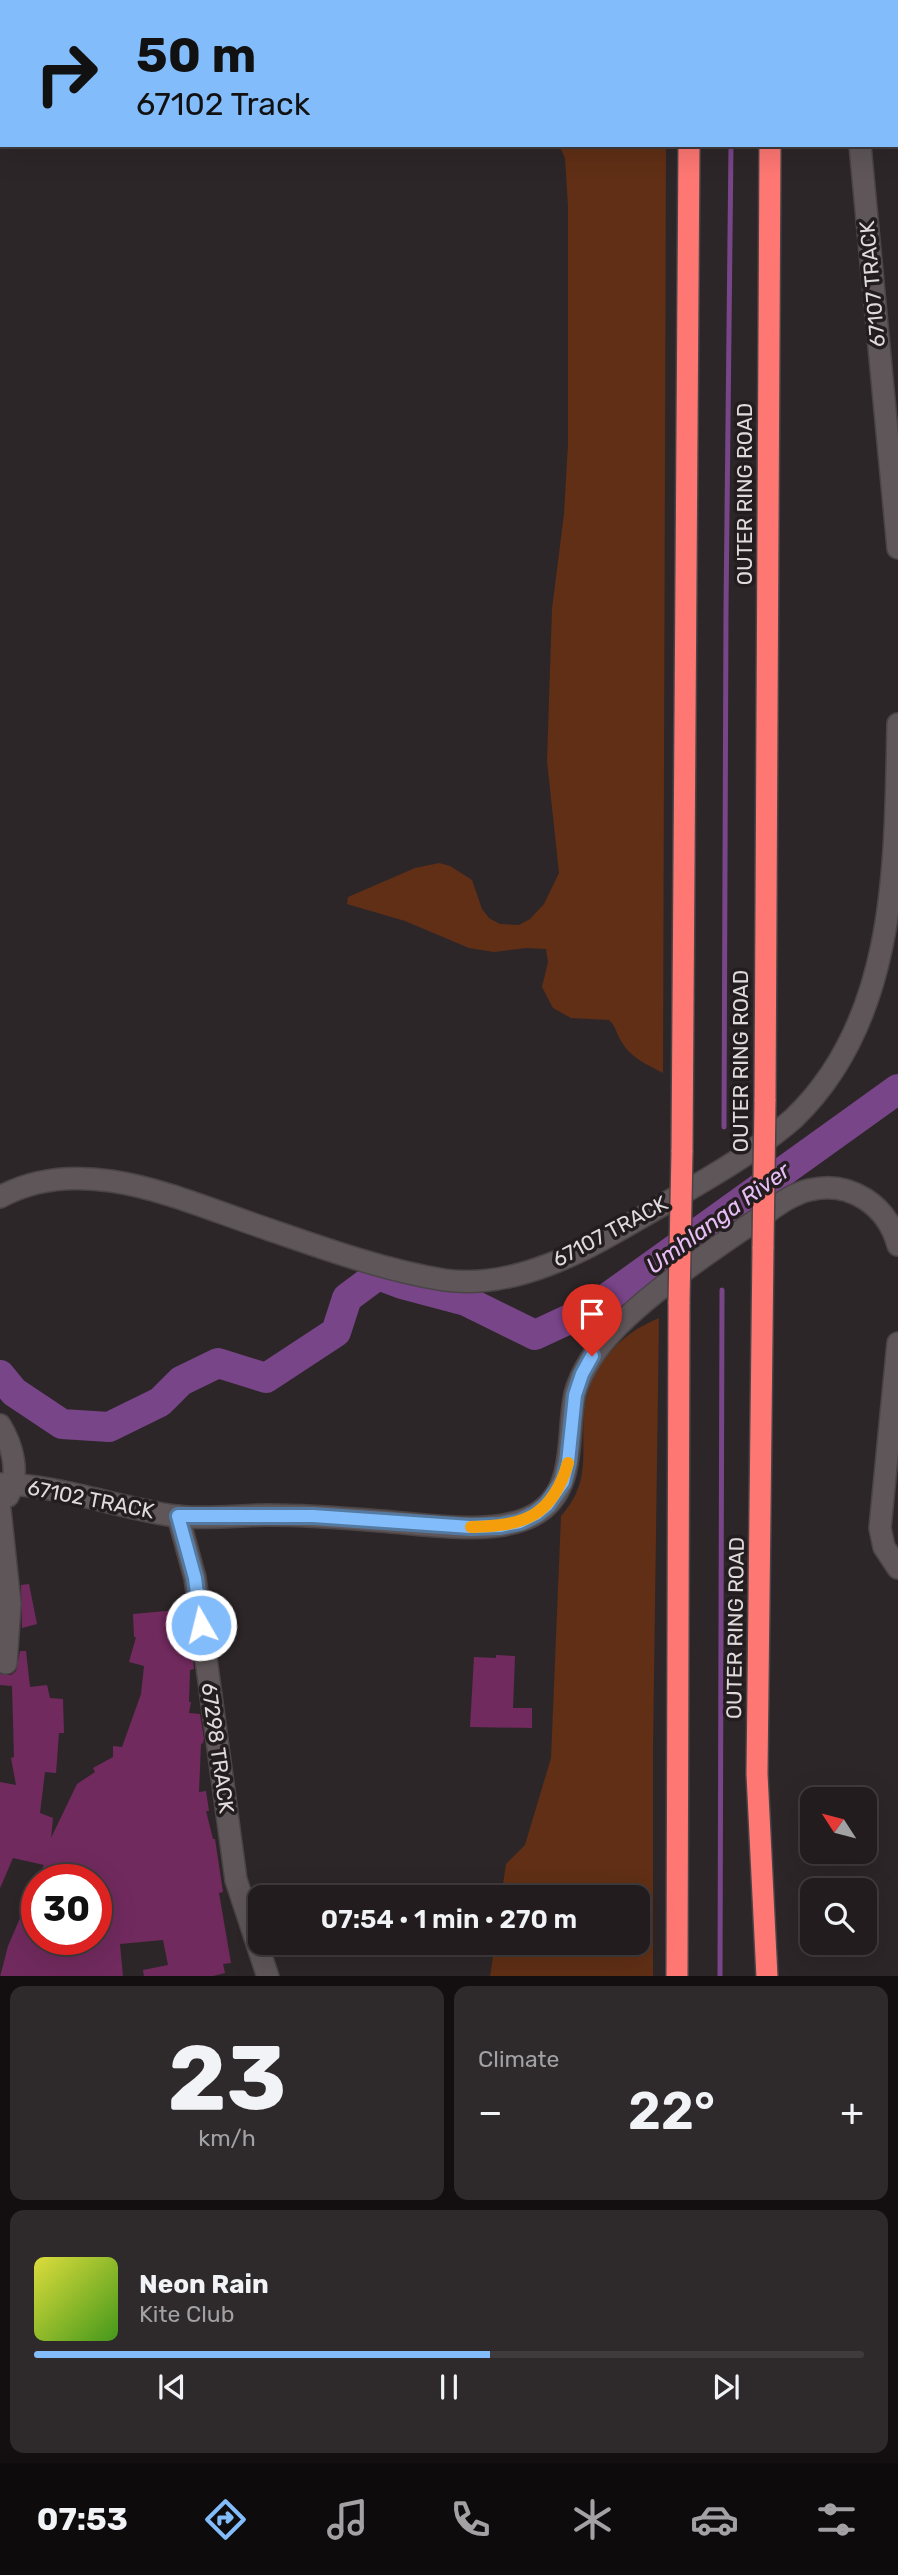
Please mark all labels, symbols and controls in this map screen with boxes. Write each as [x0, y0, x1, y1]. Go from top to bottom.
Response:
text: 50 m [136, 26, 256, 84]
icon: right [21, 28, 112, 119]
text: 67102 Track [136, 85, 310, 123]
street label: 67107 TRACK [854, 219, 890, 348]
street label: OUTER RING ROAD [732, 403, 757, 585]
street label: OUTER RING ROAD [728, 970, 753, 1152]
water label: Umhlanga River [641, 1156, 796, 1280]
street label: 67107 TRACK [548, 1190, 672, 1272]
pin [562, 1284, 622, 1356]
icon: arrive [573, 1295, 611, 1333]
street label: 67102 TRACK [26, 1474, 157, 1524]
street label: OUTER RING ROAD [721, 1537, 749, 1719]
position arrow [164, 1588, 238, 1662]
street label: 67298 TRACK [196, 1681, 240, 1815]
north arrow [800, 1787, 877, 1864]
map controls [800, 1787, 877, 1955]
speed limit sign: 30 [21, 1864, 112, 1955]
button: search [800, 1878, 877, 1955]
text: 07:54 · 1 min · 270 m [321, 1904, 577, 1935]
text: 23 [167, 2024, 287, 2132]
text: Climate [478, 2045, 559, 2073]
text: 22° [628, 2080, 715, 2142]
text: − [478, 2089, 503, 2135]
text: + [840, 2089, 864, 2135]
text: km/h [198, 2124, 256, 2152]
text: Neon Rain [139, 2269, 269, 2300]
text: Kite Club [139, 2300, 234, 2328]
icon: previous [153, 2368, 191, 2406]
icon: pause [430, 2368, 468, 2406]
icon: next [707, 2368, 745, 2406]
icon: directions [201, 2495, 250, 2544]
icon: music [323, 2495, 372, 2544]
icon: phone [446, 2495, 495, 2544]
icon: climate [568, 2495, 617, 2544]
icon: car [690, 2495, 739, 2544]
icon: filters [812, 2495, 861, 2544]
text: 07:53 [37, 2500, 128, 2538]

